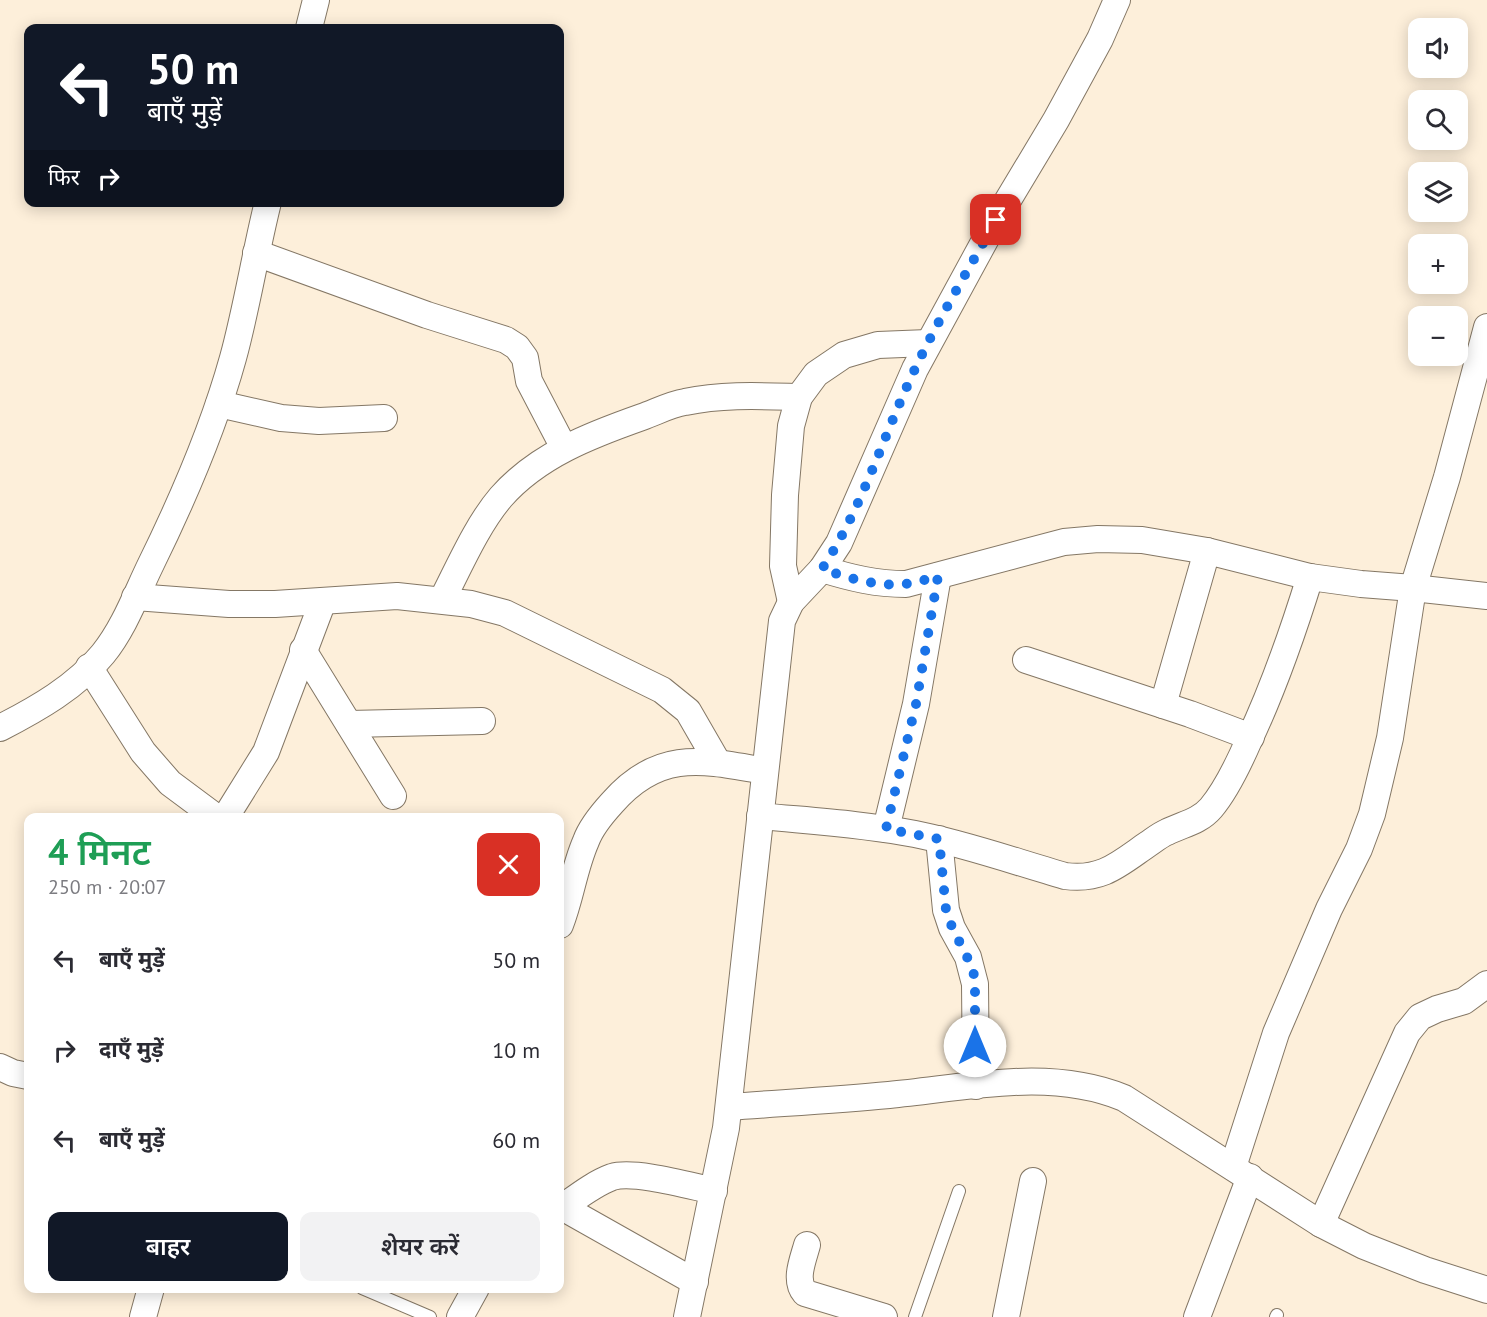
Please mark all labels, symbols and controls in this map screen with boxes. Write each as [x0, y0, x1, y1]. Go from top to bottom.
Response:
map controls [1408, 18, 1468, 366]
button: sound [1408, 18, 1468, 78]
text: 50 m [147, 41, 239, 96]
icon: left [48, 48, 126, 126]
button: search [1408, 90, 1468, 150]
text: बाएँ मुड़ें [147, 94, 222, 128]
icon: right [92, 162, 125, 195]
button: layers [1408, 162, 1468, 222]
text: फिर [48, 163, 80, 191]
pin [970, 194, 1021, 245]
icon: arrive [979, 203, 1012, 236]
button: + [1408, 234, 1468, 294]
button: − [1408, 306, 1468, 366]
text: 4 मिनट [48, 828, 151, 875]
button: close [477, 833, 540, 896]
text: 250 m · 20:07 [48, 874, 166, 900]
icon: left [48, 944, 81, 977]
text: बाएँ मुड़ें [99, 945, 165, 973]
text: 50 m [492, 946, 540, 974]
position arrow [943, 1014, 1007, 1078]
icon: right [48, 1034, 81, 1067]
text: दाएँ मुड़ें [99, 1035, 164, 1063]
text: 10 m [492, 1036, 540, 1064]
icon: left [48, 1124, 81, 1157]
text: बाएँ मुड़ें [99, 1125, 165, 1153]
text: 60 m [492, 1126, 540, 1154]
button: बाहर [48, 1212, 288, 1281]
button: शेयर करें [300, 1212, 540, 1281]

